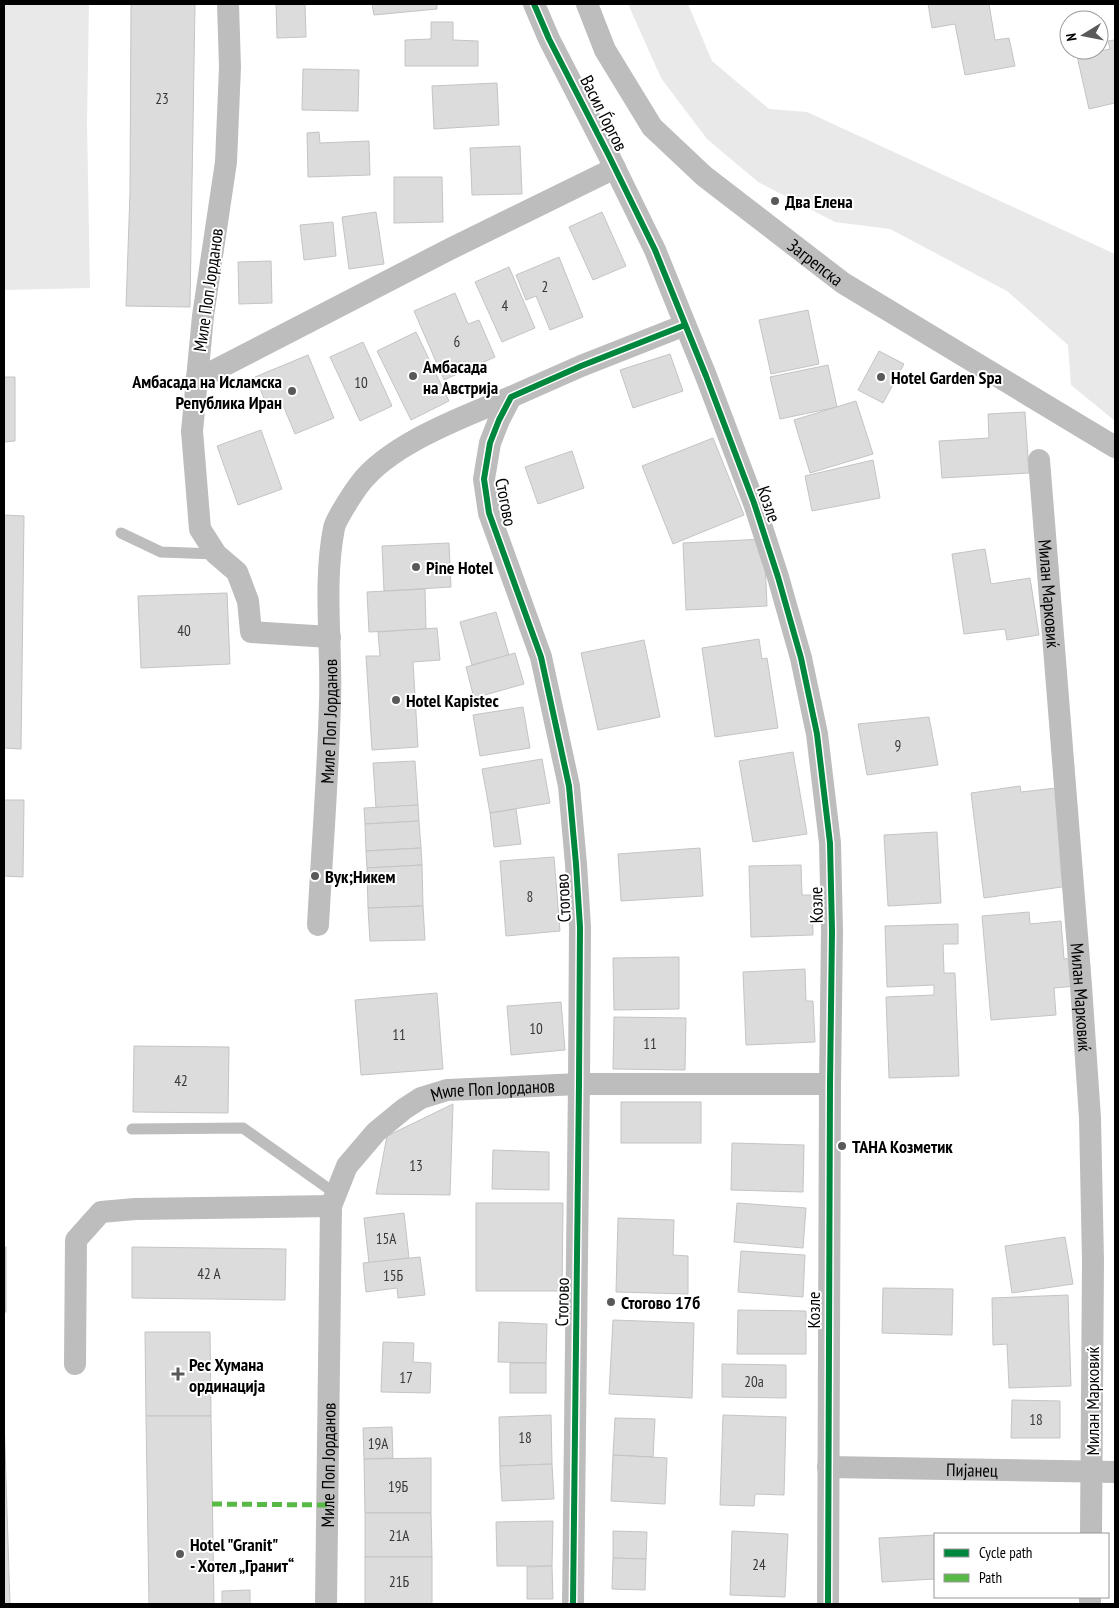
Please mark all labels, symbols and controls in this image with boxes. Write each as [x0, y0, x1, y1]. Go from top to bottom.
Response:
north arrow [1059, 10, 1109, 60]
text: N [1062, 32, 1081, 43]
street label: Васил Ѓоргов [575, 71, 633, 155]
house number: 23 [155, 89, 169, 108]
place label: Два Елена [785, 190, 853, 213]
marker: Два Елена [769, 195, 781, 207]
street label: Миле Поп Јорданов [188, 227, 228, 353]
street label: Загрепска [783, 233, 848, 291]
house number: 2 [542, 277, 548, 296]
house number: 4 [502, 296, 509, 315]
house number: 6 [454, 332, 461, 351]
place label: Амбасада на Австрија [422, 355, 498, 399]
place label: Hotel Garden Spa [891, 366, 1002, 389]
place label: Амбасада на Исламска Република Иран [131, 370, 282, 414]
marker: Амбасада на Австрија [407, 370, 419, 382]
marker: Hotel Garden Spa [875, 371, 887, 383]
house number: 10 [354, 373, 368, 392]
marker: Амбасада на Исламска Република Иран [286, 385, 298, 397]
street label: Стогово [490, 476, 522, 528]
street label: Козле [752, 483, 786, 525]
street label: Милан Марковиќ [1034, 538, 1065, 649]
place label: Pine Hotel [426, 556, 494, 579]
marker: Pine Hotel [410, 561, 422, 573]
house number: 40 [177, 621, 191, 640]
street label: Миле Поп Јорданов [315, 659, 342, 784]
place label: Hotel Kapistec [406, 689, 499, 712]
marker: Hotel Kapistec [390, 694, 402, 706]
house number: 9 [895, 736, 901, 755]
place label: Вук;Никем [325, 865, 395, 888]
marker: Вук;Никем [309, 870, 321, 882]
street label: Стогово [550, 873, 576, 923]
street label: Козле [804, 886, 828, 924]
house number: 8 [527, 887, 533, 906]
street label: Милан Марковиќ [1066, 942, 1097, 1052]
house number: 10 [529, 1019, 543, 1038]
house number: 11 [392, 1025, 406, 1044]
house number: 11 [643, 1034, 657, 1053]
house number: 42 [174, 1071, 188, 1090]
street label: Миле Поп Јорданов [428, 1074, 555, 1106]
place label: ТАНА Козметик [852, 1135, 953, 1158]
marker: ТАНА Козметик [836, 1140, 848, 1152]
house number: 13 [409, 1156, 423, 1175]
house number: 15А [376, 1229, 397, 1248]
house number: 42 А [197, 1264, 222, 1283]
house number: 15Б [383, 1266, 403, 1285]
street label: Стогово [550, 1277, 574, 1326]
place label: Стогово 17б [621, 1291, 700, 1314]
street label: Козле [802, 1292, 825, 1328]
marker: Стогово 17б [605, 1296, 617, 1308]
street label: Милан Марковиќ [1081, 1347, 1104, 1455]
place label: Рес Хумана ординација [189, 1353, 265, 1397]
marker: Рес Хумана ординација [171, 1367, 185, 1381]
house number: 17 [399, 1368, 413, 1387]
house number: 20a [744, 1372, 764, 1391]
street label: Миле Поп Јорданов [315, 1403, 340, 1528]
house number: 18 [1029, 1410, 1043, 1429]
house number: 18 [518, 1428, 532, 1447]
house number: 19А [368, 1434, 389, 1453]
street label: Пијанец [946, 1458, 998, 1481]
house number: 19Б [388, 1477, 408, 1496]
house number: 21А [389, 1526, 410, 1545]
place label: Hotel "Granit" - Хотел „Гранит“ [190, 1533, 294, 1577]
legend [934, 1533, 1109, 1598]
text: Cycle path [979, 1543, 1032, 1562]
marker: Hotel "Granit" - Хотел „Гранит“ [174, 1548, 186, 1560]
house number: 24 [752, 1555, 766, 1574]
text: Path [979, 1568, 1002, 1587]
house number: 21Б [389, 1572, 409, 1591]

